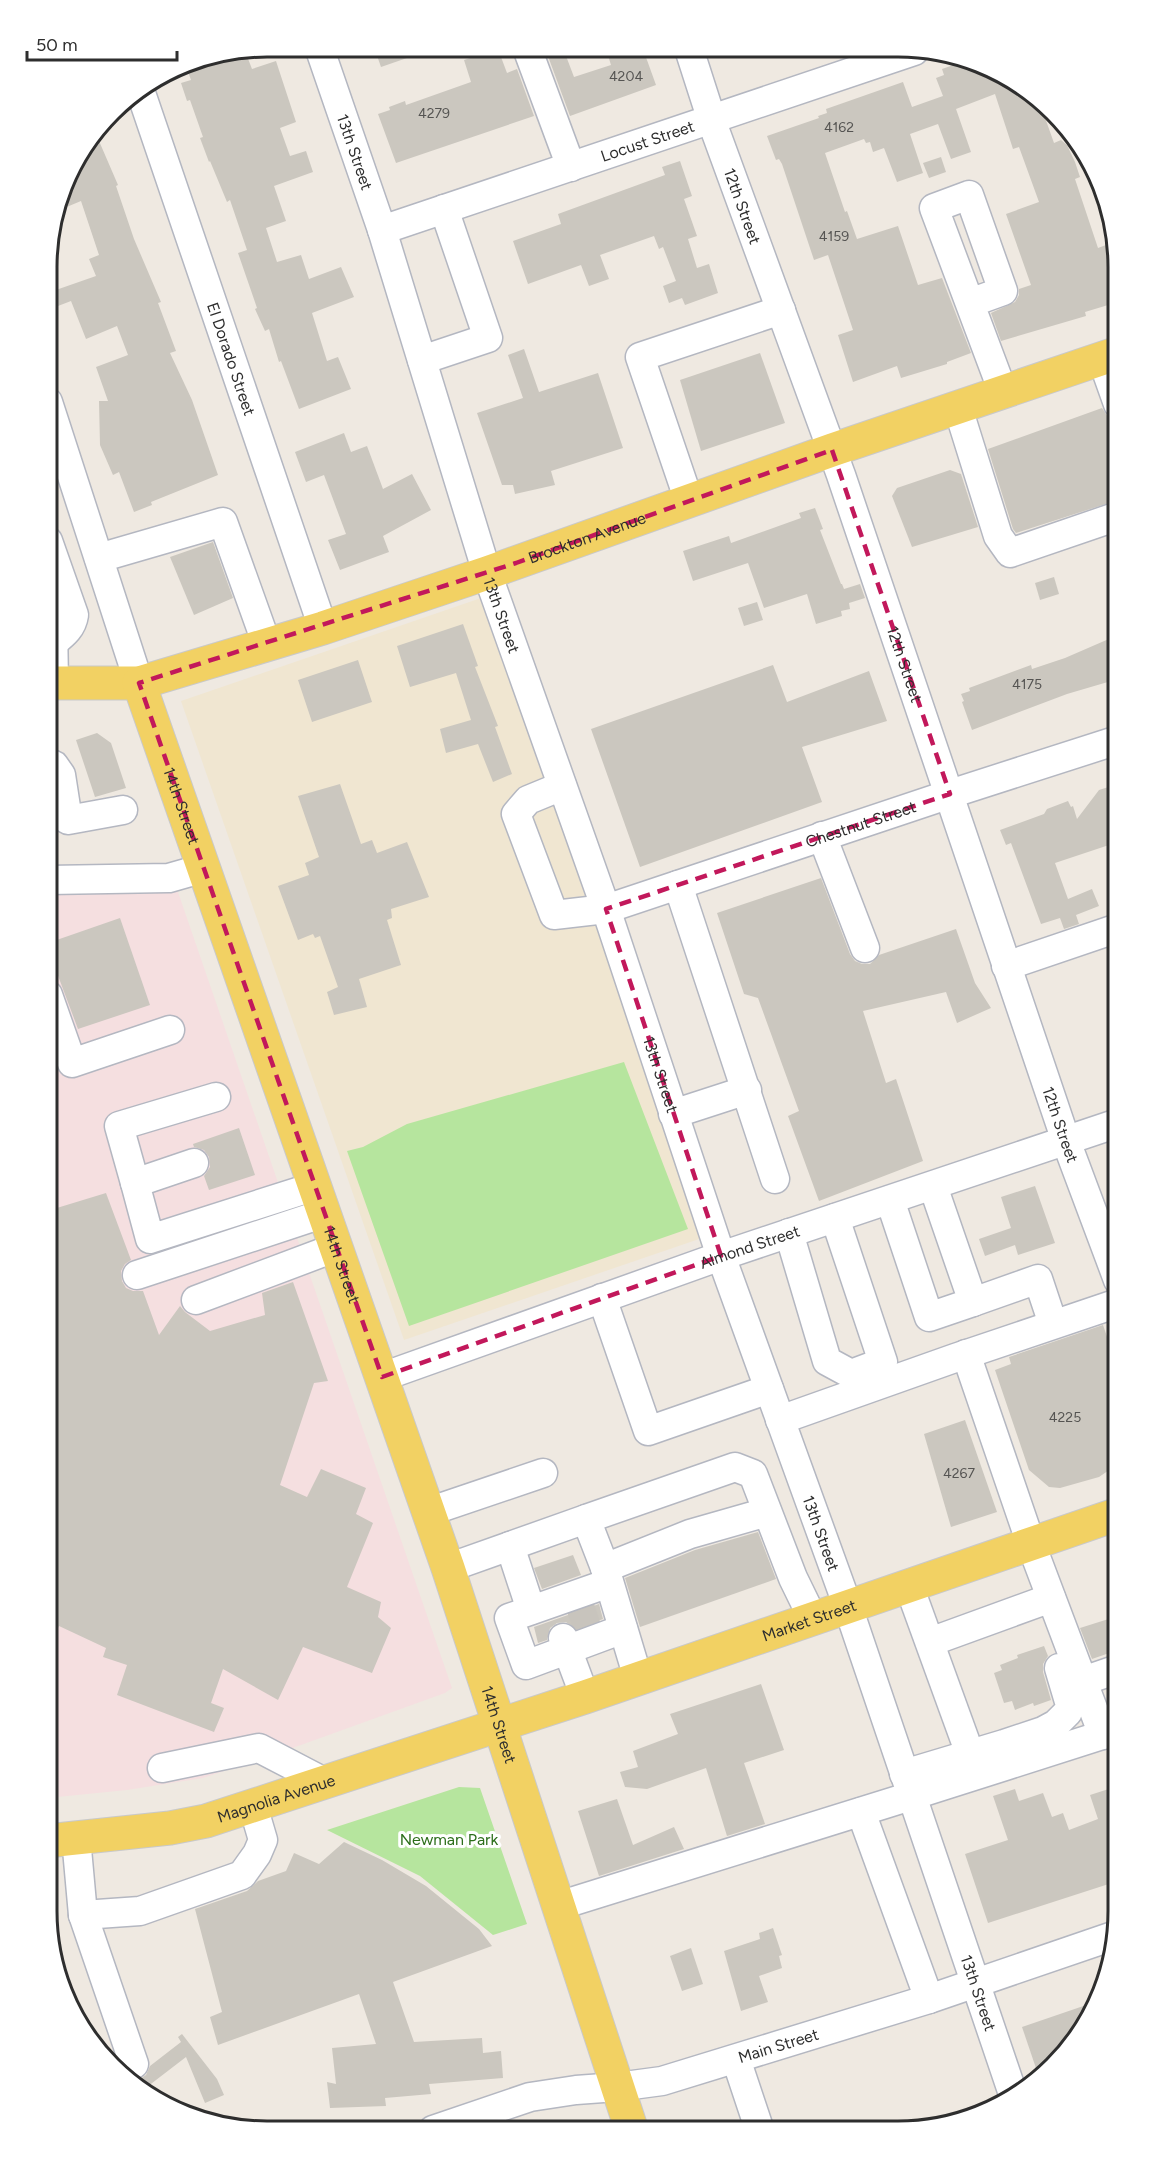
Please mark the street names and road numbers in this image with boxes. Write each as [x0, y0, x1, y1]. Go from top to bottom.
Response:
street label: 13th Street [333, 111, 377, 192]
street label: Locust Street [598, 116, 697, 165]
street label: 12th Street [720, 165, 765, 247]
street label: El Dorado Street [203, 300, 260, 418]
street label: Brockton Avenue [526, 508, 648, 567]
street label: 13th Street [480, 575, 524, 656]
street label: 12th Street [883, 623, 927, 705]
street label: 14th Street [160, 765, 204, 847]
street label: Chestnut Street [803, 797, 918, 851]
street label: 13th Street [639, 1034, 682, 1115]
street label: 12th Street [1039, 1084, 1083, 1165]
street label: Almond Street [697, 1221, 802, 1272]
street label: 14th Street [320, 1223, 364, 1306]
street label: 13th Street [799, 1493, 844, 1574]
street label: Market Street [759, 1595, 859, 1645]
street label: 14th Street [478, 1683, 521, 1766]
street label: Magnolia Avenue [215, 1770, 338, 1826]
street label: 13th Street [957, 1952, 1000, 2033]
street label: Main Street [736, 2024, 821, 2067]

